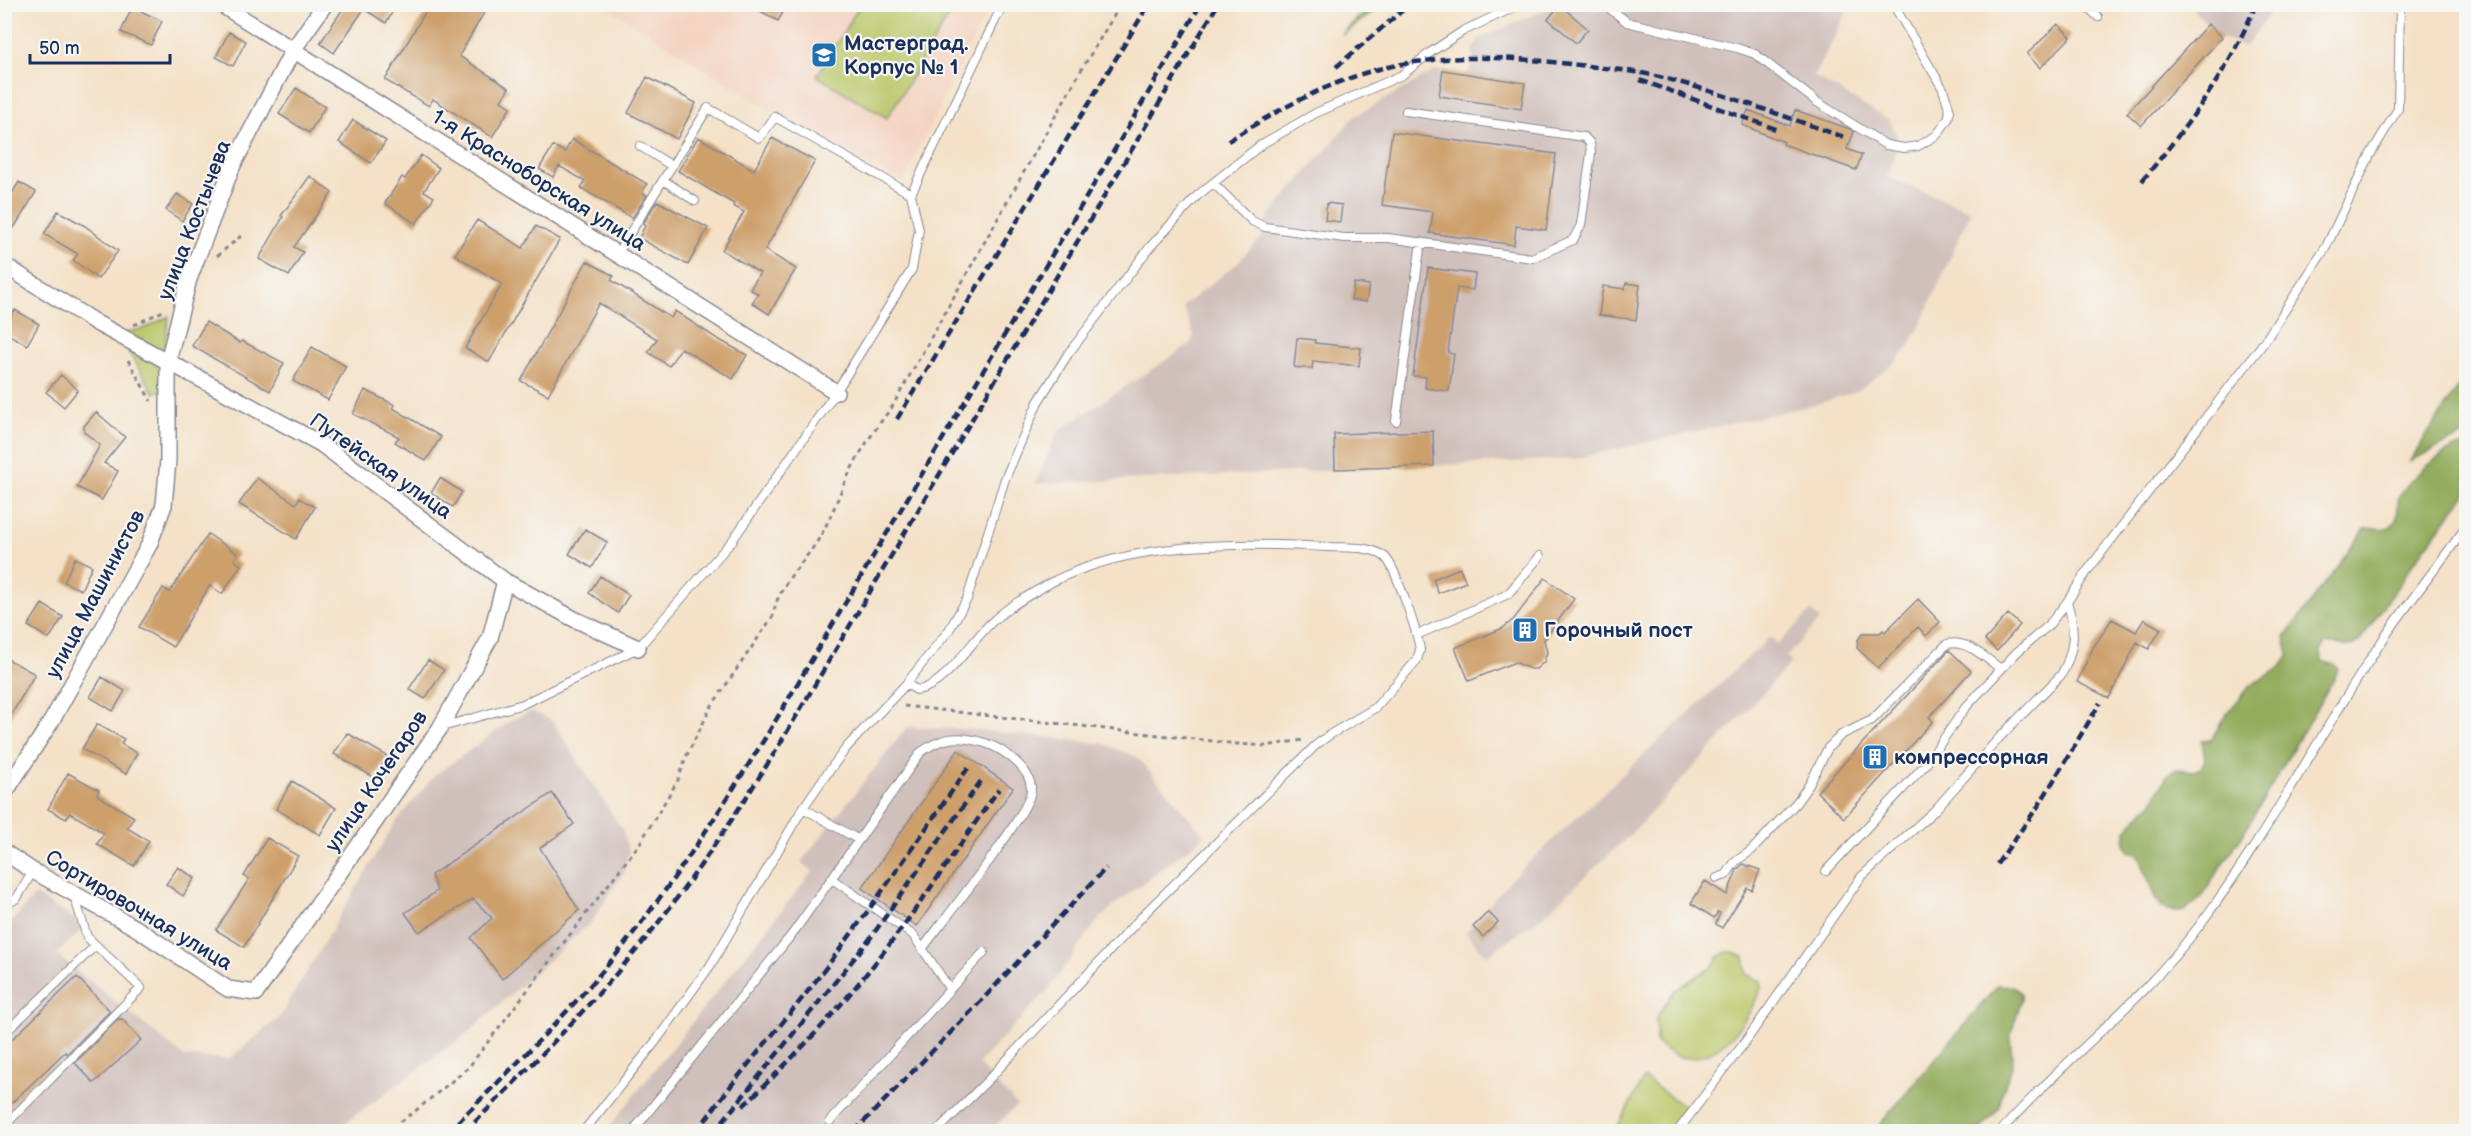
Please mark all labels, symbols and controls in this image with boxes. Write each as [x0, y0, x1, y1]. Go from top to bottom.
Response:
scale bar [30, 27, 170, 65]
place label: Мастерград. Корпус № 1 [844, 31, 969, 80]
text: 50 m [39, 38, 80, 59]
school or university icon: Мастерград. Корпус № 1 [809, 40, 839, 70]
street label: 1-я Красноборская улица [427, 104, 651, 257]
street label: улица Костычева [152, 136, 237, 304]
street label: Путейская улица [305, 408, 457, 525]
street label: улица Машинистов [41, 506, 150, 683]
building icon: Горочный пост [1510, 615, 1540, 645]
place label: Горочный пост [1544, 618, 1693, 643]
street label: улица Кочегаров [320, 706, 433, 857]
building icon: компрессорная [1860, 742, 1890, 772]
place label: компрессорная [1894, 745, 2049, 770]
street label: Сортировочная улица [41, 845, 237, 976]

